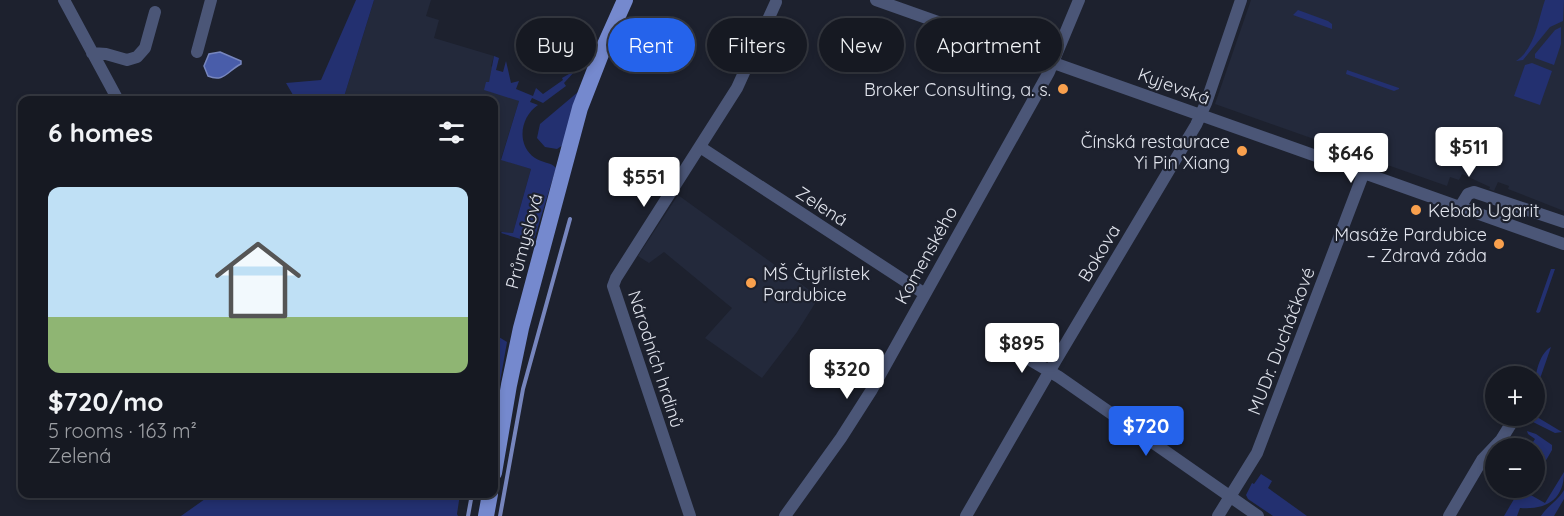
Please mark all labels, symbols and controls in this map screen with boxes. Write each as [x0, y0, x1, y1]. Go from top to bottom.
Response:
chip: Buy [516, 18, 596, 72]
chip: Rent [608, 18, 695, 72]
chip: Filters [707, 18, 807, 72]
chip: New [819, 18, 904, 72]
chip: Apartment [916, 18, 1062, 72]
street label: Kyjevská [1135, 62, 1213, 110]
place label: Broker Consulting, a. s. [864, 78, 1051, 101]
marker: Broker Consulting, a. s. [1056, 82, 1070, 96]
text: 6 homes [48, 116, 153, 149]
icon: filters [435, 116, 468, 149]
pin: $511 [1433, 127, 1505, 178]
place label: Čínská restaurace Yi Pin Xiang [1081, 130, 1230, 174]
pin: $646 [1315, 133, 1387, 184]
text: $511 [1449, 134, 1489, 159]
text: $646 [1328, 140, 1374, 165]
marker: Čínská restaurace Yi Pin Xiang [1235, 144, 1249, 158]
pin: $551 [608, 157, 680, 208]
text: $551 [623, 164, 665, 189]
street label: Zelená [792, 181, 852, 231]
street label: Průmyslová [500, 191, 548, 291]
place label: Kebab Ugarit [1428, 199, 1539, 222]
street label: Komenského [890, 202, 962, 308]
marker: Kebab Ugarit [1409, 203, 1423, 217]
street label: Bokova [1073, 220, 1125, 286]
place label: Masáže Pardubice – Zdravá záda [1334, 223, 1487, 267]
icon: home [204, 226, 312, 334]
marker: Masáže Pardubice – Zdravá záda [1492, 237, 1506, 251]
place label: MŠ Čtyřlístek Pardubice [763, 262, 870, 306]
street label: MUDr. Ducháčkové [1242, 264, 1320, 418]
marker: MŠ Čtyřlístek Pardubice [744, 276, 758, 290]
street label: Národních hrdinů [623, 287, 689, 431]
pin: $895 [986, 323, 1058, 374]
text: $895 [999, 330, 1045, 355]
pin: $320 [811, 349, 883, 400]
text: $320 [824, 356, 870, 381]
map controls [1485, 366, 1545, 498]
button: + [1485, 366, 1545, 426]
text: $720/mo [48, 385, 164, 418]
pin: $720 [1110, 406, 1182, 457]
text: $720 [1123, 413, 1169, 438]
text: 5 rooms · 163 m² [48, 418, 197, 443]
button: − [1485, 438, 1545, 498]
text: Zelená [48, 443, 111, 468]

